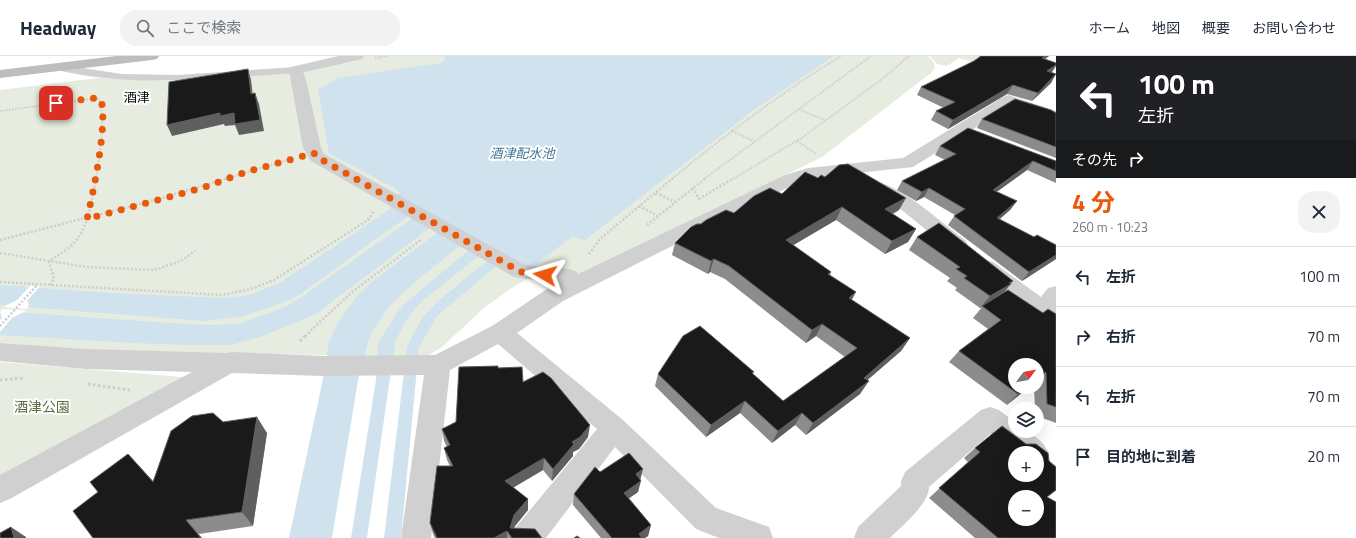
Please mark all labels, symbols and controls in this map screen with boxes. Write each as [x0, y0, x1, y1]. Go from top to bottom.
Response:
search box [120, 10, 400, 46]
text: Headway [20, 13, 96, 42]
text: ここで検索 [166, 16, 241, 39]
icon: search [134, 17, 156, 39]
text: ホーム [1088, 17, 1130, 38]
text: 地図 [1152, 17, 1180, 38]
text: 概要 [1202, 17, 1230, 38]
text: お問い合わせ [1252, 17, 1336, 38]
text: 100 m [1138, 62, 1215, 105]
icon: left [1072, 72, 1124, 124]
pin [39, 86, 73, 120]
district label: 酒津 [124, 87, 150, 107]
icon: arrive [45, 92, 67, 114]
text: 左折 [1138, 102, 1174, 129]
water label: 酒津配水池 [489, 143, 556, 163]
text: その先 [1072, 148, 1117, 171]
icon: right [1125, 148, 1147, 170]
text: 4 分 [1072, 184, 1115, 220]
button: close [1298, 191, 1340, 233]
text: 260 m · 10:23 [1072, 217, 1148, 237]
position arrow [524, 254, 566, 296]
text: 左折 [1106, 265, 1136, 288]
text: 100 m [1299, 265, 1340, 288]
icon: left [1072, 266, 1094, 288]
text: 右折 [1106, 325, 1136, 348]
text: 70 m [1307, 325, 1340, 348]
icon: right [1072, 326, 1094, 348]
north arrow [1008, 358, 1044, 394]
map controls [1008, 358, 1044, 526]
text: 左折 [1106, 385, 1136, 408]
text: 70 m [1307, 385, 1340, 408]
icon: left [1072, 386, 1094, 408]
park label: 酒津公園 [14, 396, 70, 417]
button: layers [1008, 402, 1044, 438]
text: 目的地に到着 [1106, 445, 1196, 468]
text: 20 m [1307, 445, 1340, 468]
button: + [1008, 446, 1044, 482]
icon: arrive [1072, 446, 1094, 468]
button: − [1008, 490, 1044, 526]

